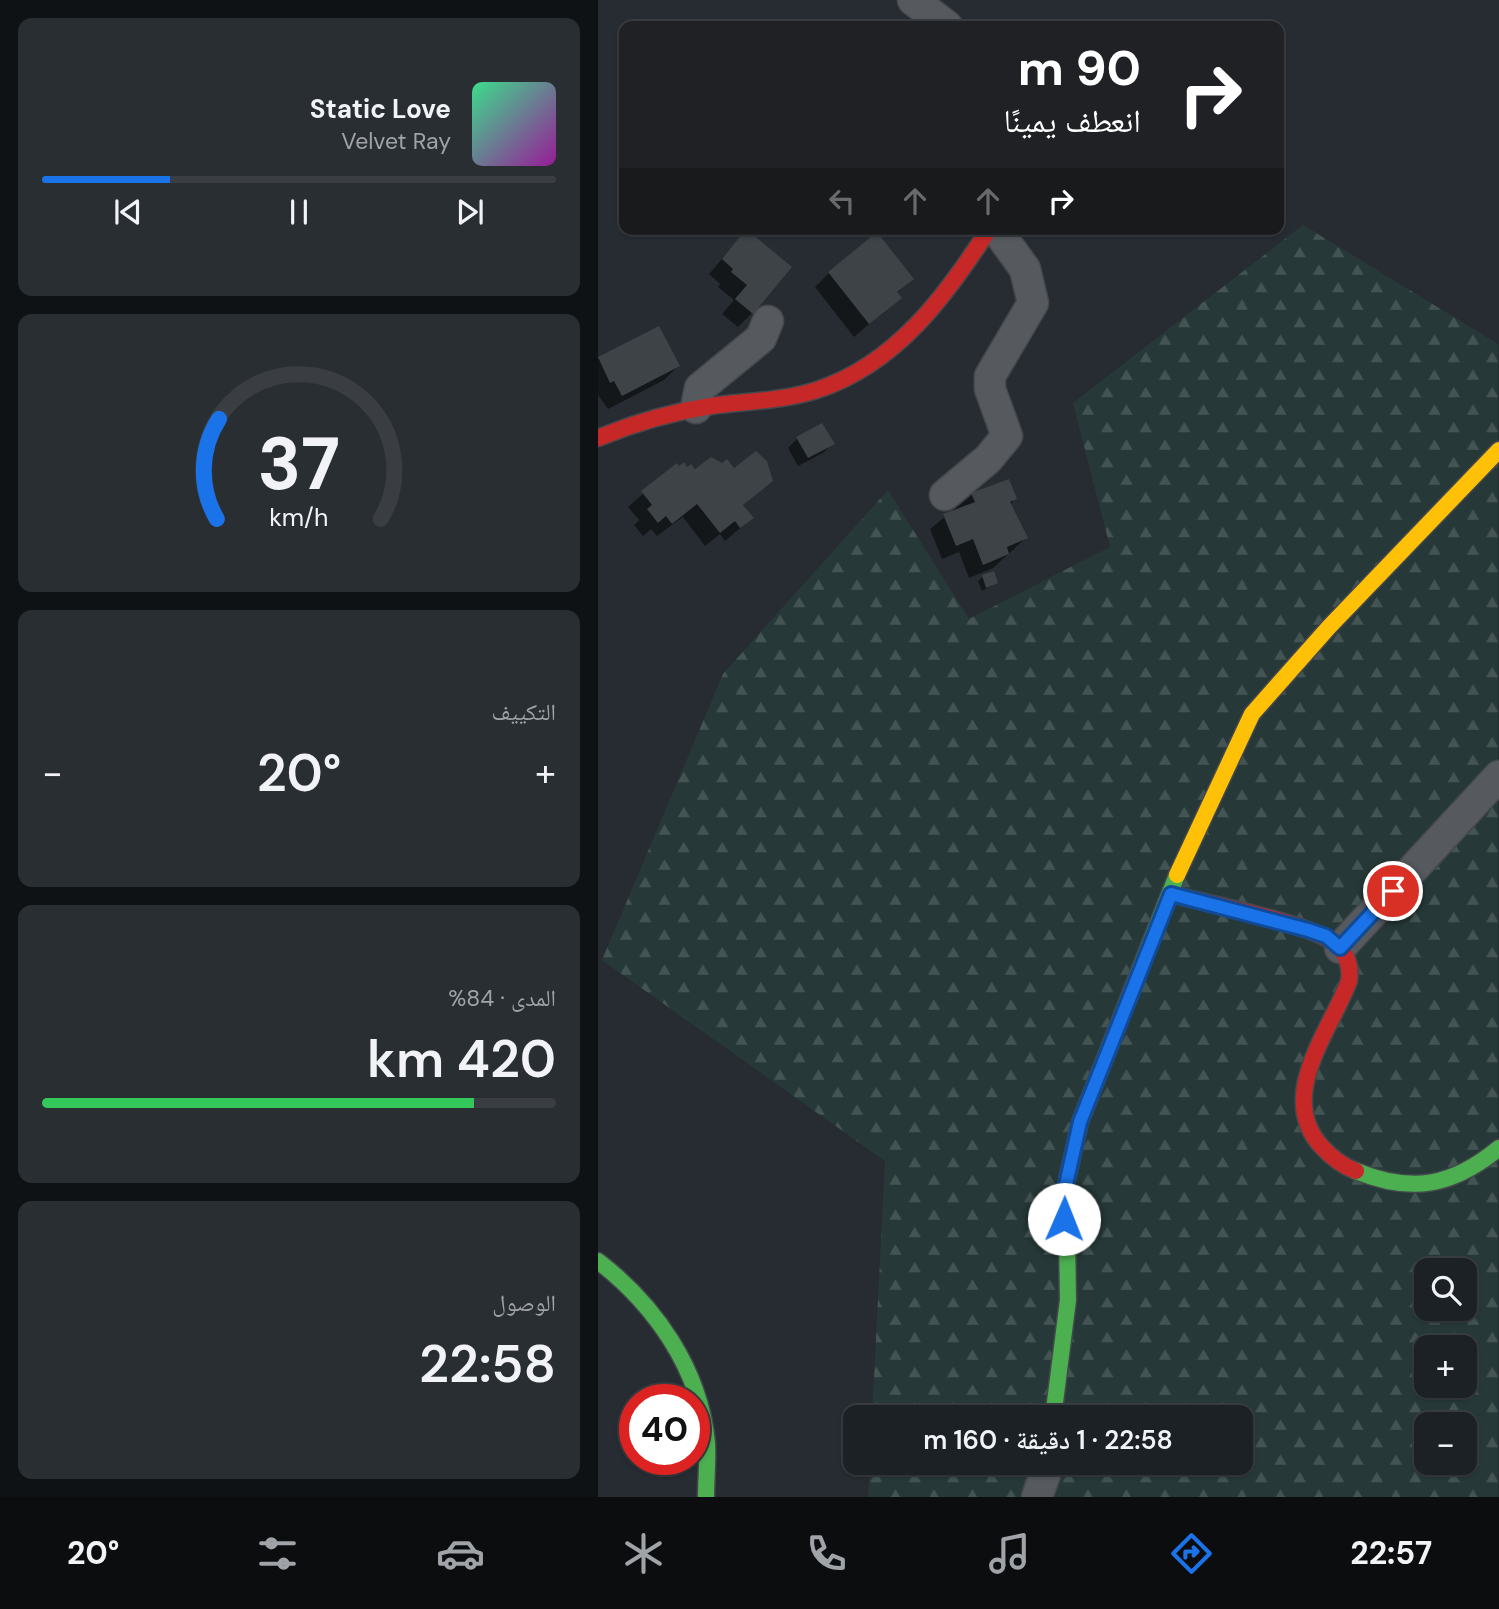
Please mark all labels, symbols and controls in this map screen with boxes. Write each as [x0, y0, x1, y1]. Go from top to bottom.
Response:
text: 90 m [1018, 36, 1141, 100]
icon: right [1165, 49, 1256, 140]
text: Static Love [310, 92, 451, 126]
text: انعطف يمينًا [1003, 100, 1141, 142]
text: Velvet Ray [341, 126, 451, 156]
icon: left [823, 182, 861, 220]
icon: ahead [896, 182, 934, 220]
icon: ahead [969, 182, 1007, 220]
icon: right [1042, 182, 1080, 220]
icon: previous [109, 193, 147, 231]
icon: pause [280, 193, 318, 231]
icon: next [451, 193, 489, 231]
text: 37 [258, 417, 340, 512]
text: km/h [269, 500, 329, 533]
text: التكييف [491, 697, 556, 727]
text: 20° [257, 739, 341, 807]
text: − [42, 748, 63, 798]
text: + [535, 748, 556, 798]
pin [1363, 861, 1423, 921]
icon: arrive [1374, 872, 1412, 910]
text: المدى · 84% [448, 983, 556, 1013]
text: 420 km [367, 1025, 556, 1093]
position arrow [1027, 1182, 1101, 1256]
map controls [1414, 1258, 1477, 1475]
button: search [1414, 1258, 1477, 1321]
text: الوصول [492, 1288, 556, 1318]
text: 22:58 [419, 1330, 556, 1398]
button: + [1414, 1335, 1477, 1398]
speed limit sign: 40 [619, 1384, 710, 1475]
button: − [1414, 1412, 1477, 1475]
text: 22:58 · 1 دقيقة · 160 m [923, 1423, 1173, 1457]
icon: filters [253, 1529, 302, 1578]
icon: car [436, 1529, 485, 1578]
icon: climate [619, 1529, 668, 1578]
icon: phone [802, 1529, 851, 1578]
icon: music [985, 1529, 1034, 1578]
icon: directions [1167, 1529, 1216, 1578]
text: 20° [67, 1532, 119, 1574]
text: 22:57 [1350, 1532, 1432, 1574]

